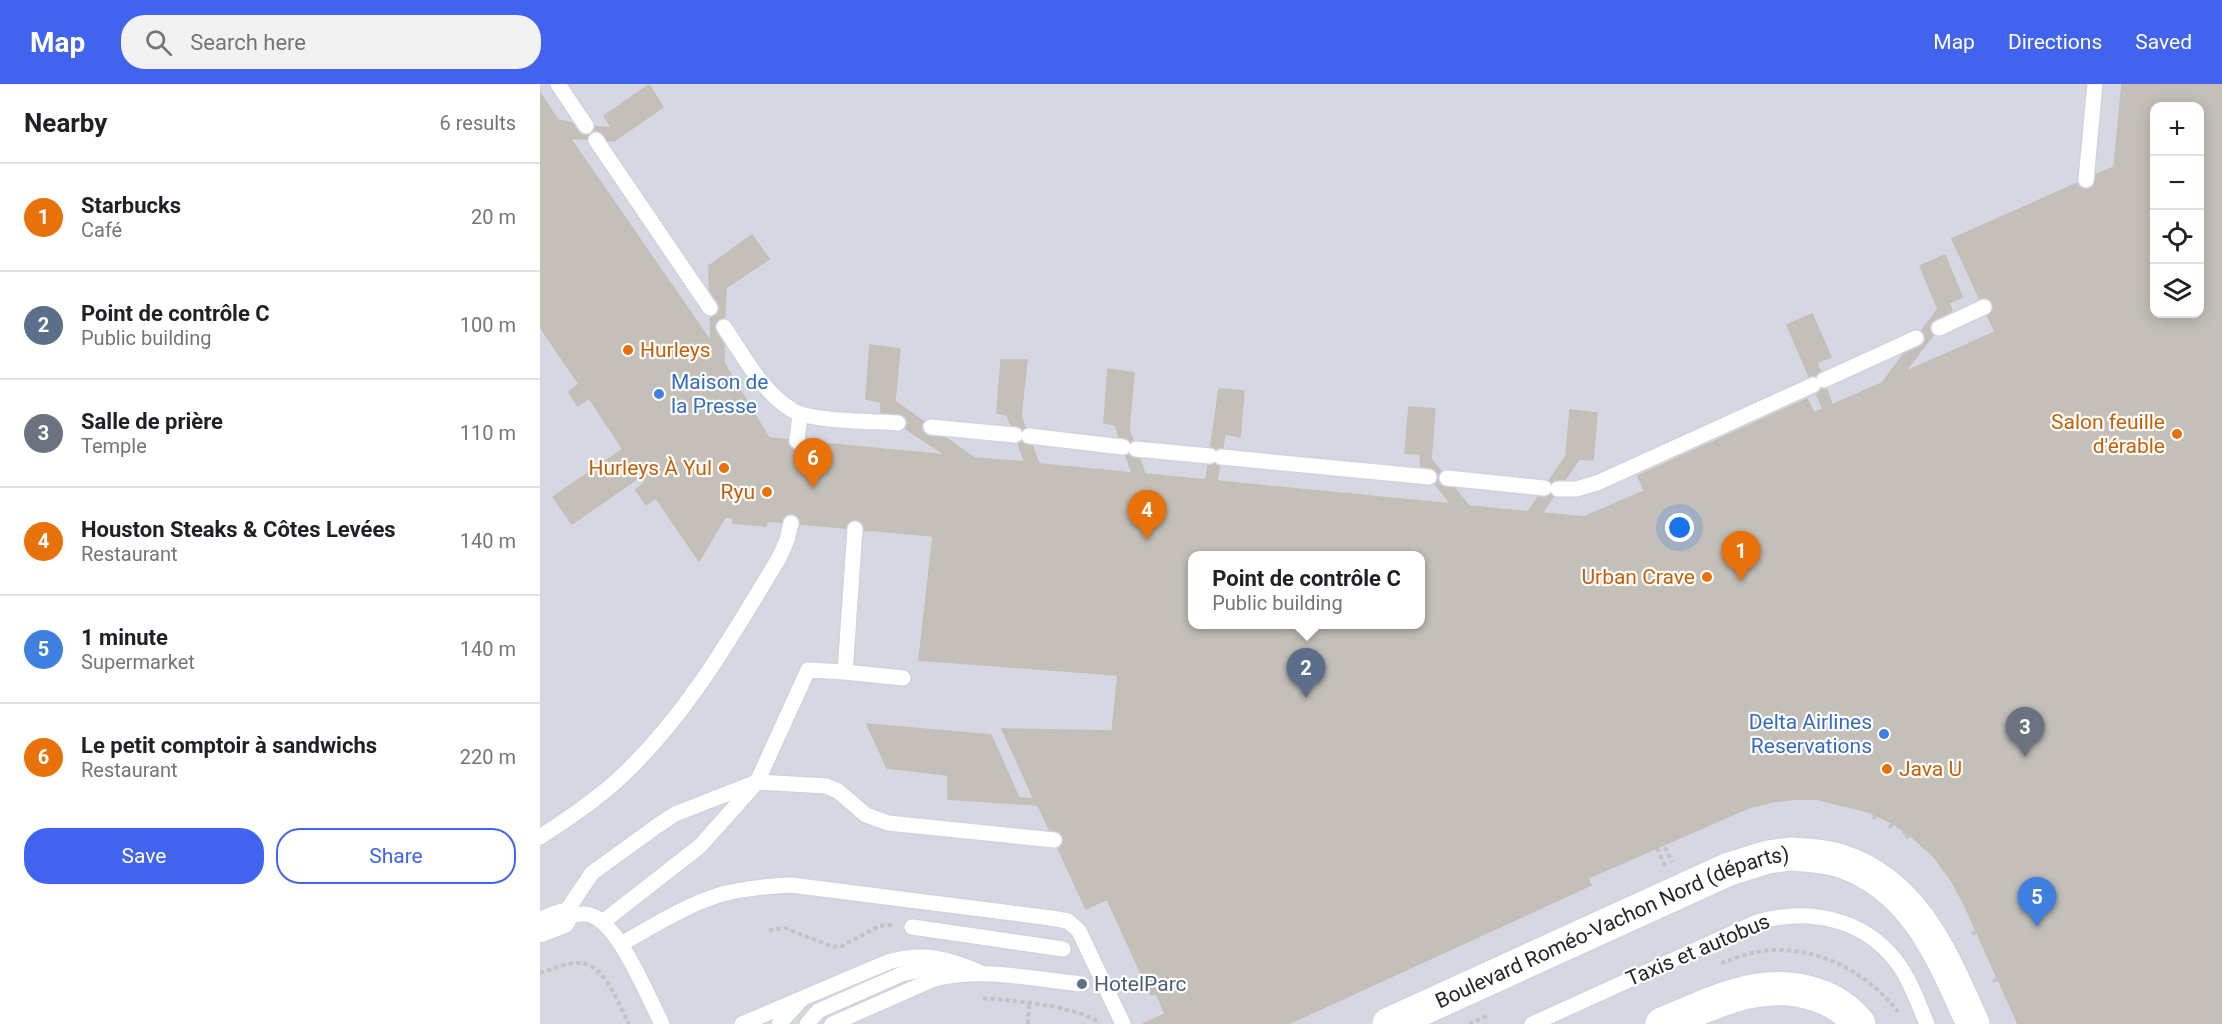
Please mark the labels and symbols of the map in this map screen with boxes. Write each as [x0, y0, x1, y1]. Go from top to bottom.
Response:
place label: Hurleys [640, 338, 711, 362]
marker: Hurleys [621, 343, 635, 357]
place label: Maison de la Presse [671, 370, 768, 418]
marker: Maison de la Presse [652, 387, 666, 401]
place label: Salon feuille d'érable [2051, 410, 2165, 458]
marker: Salon feuille d'érable [2170, 427, 2184, 441]
pin: 6 [794, 438, 832, 488]
place label: Hurleys À Yul [588, 456, 712, 480]
marker: Hurleys À Yul [717, 461, 731, 475]
place label: Ryu [721, 480, 755, 504]
marker: Ryu [760, 485, 774, 499]
pin: 4 [1128, 490, 1166, 540]
your location [1665, 513, 1694, 542]
pin: 1 [1722, 532, 1760, 581]
place label: Urban Crave [1581, 565, 1695, 589]
marker: Urban Crave [1700, 570, 1714, 584]
pin: 2 [1286, 648, 1326, 698]
pin: 3 [2006, 708, 2044, 757]
place label: Delta Airlines Reservations [1749, 710, 1872, 758]
marker: Delta Airlines Reservations [1877, 727, 1891, 741]
place label: Java U [1899, 757, 1962, 781]
marker: Java U [1880, 762, 1894, 776]
street label: Boulevard Roméo-Vachon Nord (départs) [1432, 842, 1791, 1013]
pin: 5 [2018, 878, 2056, 927]
street label: Taxis et autobus [1623, 909, 1773, 991]
place label: HotelParc [1094, 972, 1187, 996]
marker: HotelParc [1075, 977, 1089, 991]

